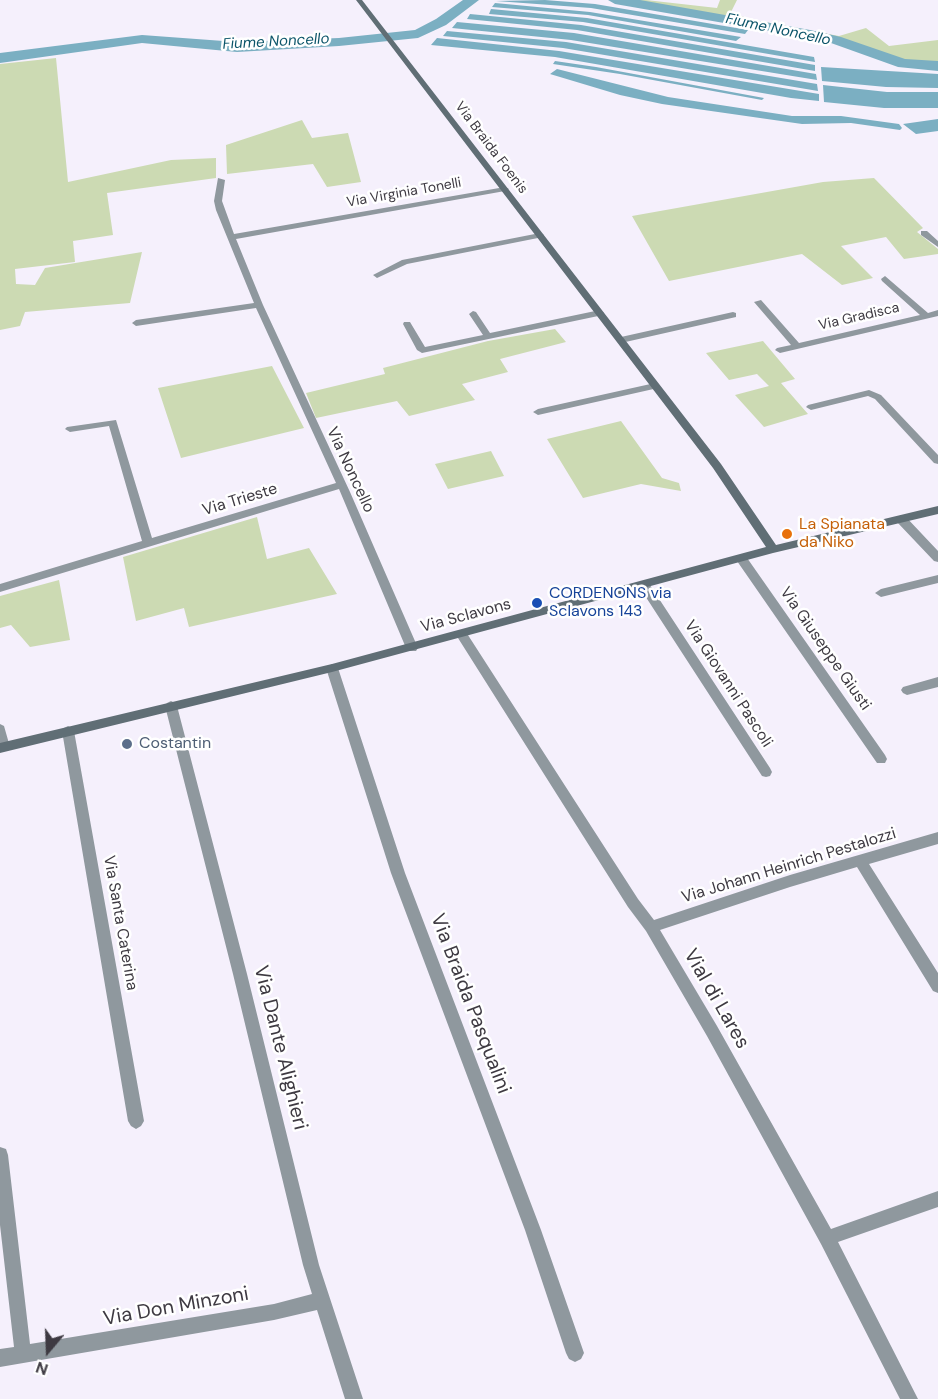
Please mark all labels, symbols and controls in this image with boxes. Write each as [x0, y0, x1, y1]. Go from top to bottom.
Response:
water label: Fiume Noncello [724, 10, 832, 50]
water label: Fiume Noncello [222, 30, 330, 54]
street label: Via Braida Foenis [451, 99, 531, 197]
street label: Via Virginia Tonelli [345, 175, 463, 211]
street label: Via Gradisca [817, 300, 901, 334]
street label: Via Noncello [322, 424, 378, 516]
street label: Via Trieste [200, 480, 280, 520]
place label: La Spianata da Niko [799, 515, 885, 553]
marker: La Spianata da Niko [780, 527, 794, 541]
place label: CORDENONS via Sclavons 143 [549, 584, 671, 622]
street label: Via Giuseppe Giusti [775, 584, 875, 714]
street label: Via Sclavons [419, 595, 513, 637]
marker: CORDENONS via Sclavons 143 [530, 596, 544, 610]
street label: Via Giovanni Pascoli [680, 617, 776, 751]
place label: Costantin [139, 734, 211, 754]
marker: Costantin [120, 737, 134, 751]
street label: Via Johann Heinrich Pestalozzi [680, 824, 898, 908]
street label: Via Santa Caterina [99, 854, 141, 992]
street label: Via Braida Pasqualini [425, 911, 515, 1097]
street label: Vial di Lares [678, 945, 754, 1053]
street label: Via Dante Alighieri [248, 963, 312, 1133]
street label: Via Don Minzoni [101, 1282, 251, 1332]
north arrow [18, 1321, 78, 1381]
text: N [33, 1357, 51, 1380]

